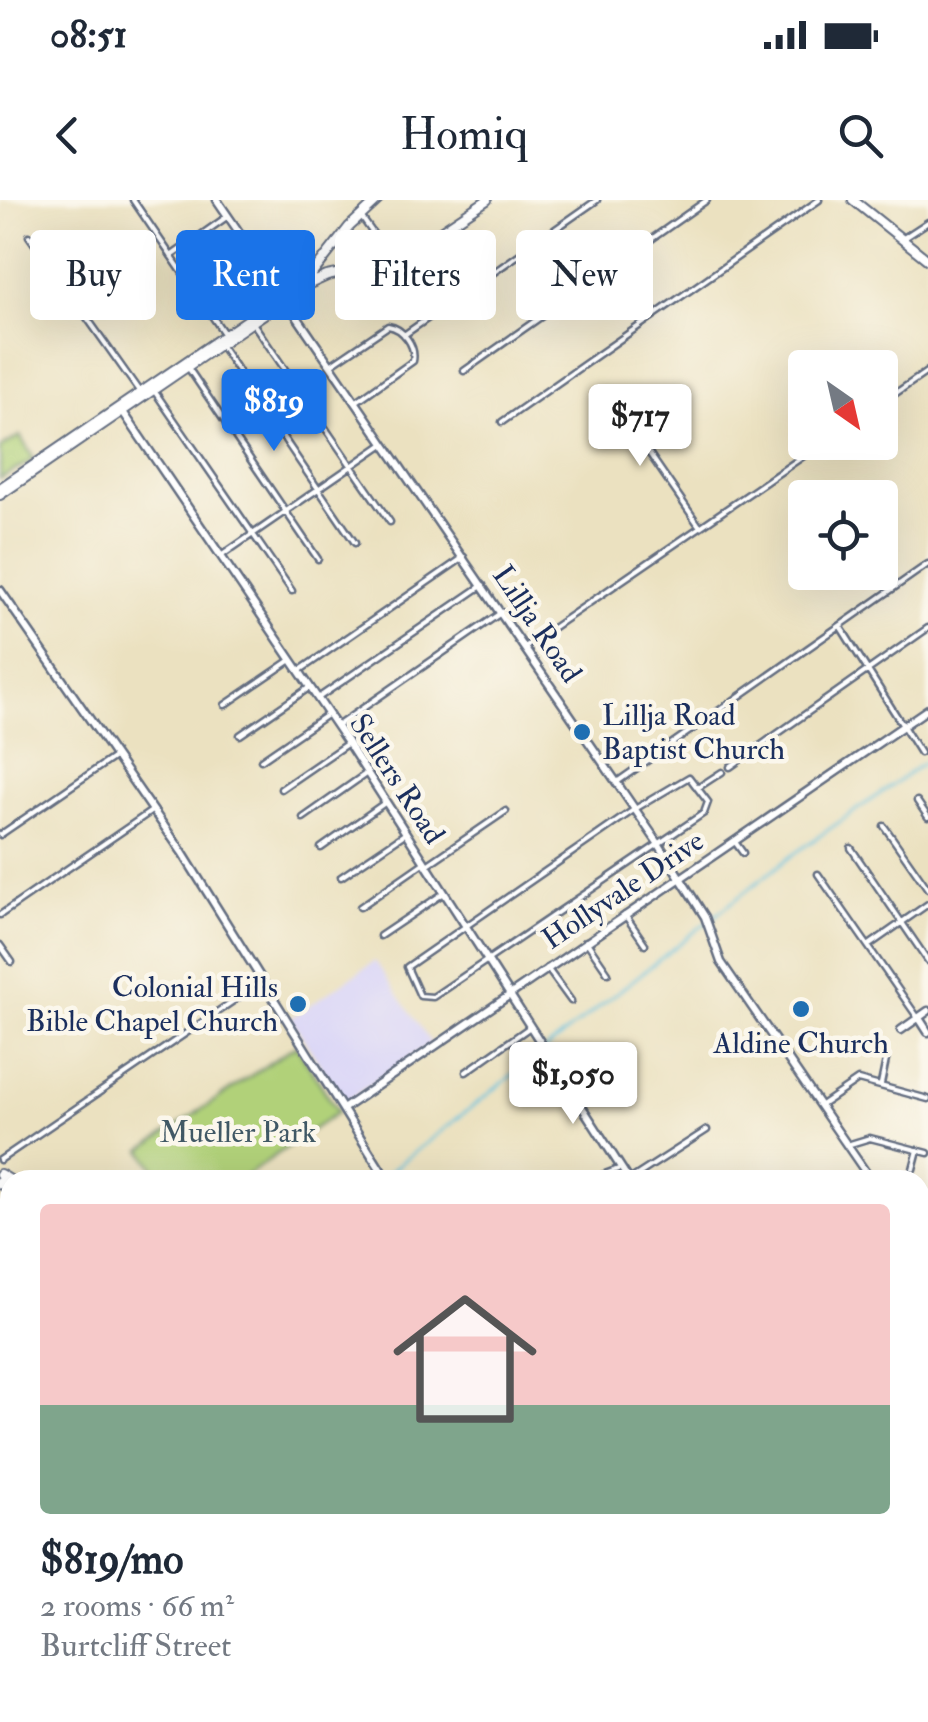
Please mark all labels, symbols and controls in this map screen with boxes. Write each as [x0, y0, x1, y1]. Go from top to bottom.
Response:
text: 08:51 [50, 11, 127, 59]
text: Homiq [400, 107, 528, 163]
icon: back [40, 108, 95, 163]
icon: search [833, 108, 888, 163]
chip: Buy [30, 230, 156, 320]
chip: Rent [176, 230, 315, 320]
chip: Filters [335, 230, 496, 320]
chip: New [516, 230, 653, 320]
north arrow [788, 350, 898, 460]
map controls [788, 350, 898, 590]
pin: $819 [215, 369, 333, 454]
text: $819 [244, 381, 304, 421]
pin: $717 [581, 384, 699, 469]
text: $717 [611, 396, 669, 436]
button: locate [788, 480, 898, 590]
street label: Lillja Road [484, 558, 590, 690]
place label: Lillja Road Baptist Church [602, 697, 785, 768]
street label: Sellers Road [341, 707, 453, 851]
marker: Lillja Road Baptist Church [571, 721, 593, 743]
street label: Hollyvale Drive [535, 822, 711, 958]
place label: Colonial Hills Bible Chapel Church [26, 969, 278, 1040]
marker: Colonial Hills Bible Chapel Church [287, 993, 309, 1015]
marker: Aldine Church [790, 998, 812, 1020]
place label: Aldine Church [712, 1025, 889, 1062]
pin: $1,050 [492, 1042, 654, 1127]
text: $1,050 [531, 1054, 615, 1094]
park label: Mueller Park [160, 1114, 316, 1151]
icon: home [375, 1269, 555, 1449]
text: $819/mo [40, 1534, 183, 1586]
text: 2 rooms · 66 m² [40, 1586, 234, 1626]
text: Burtcliff Street [40, 1626, 231, 1666]

